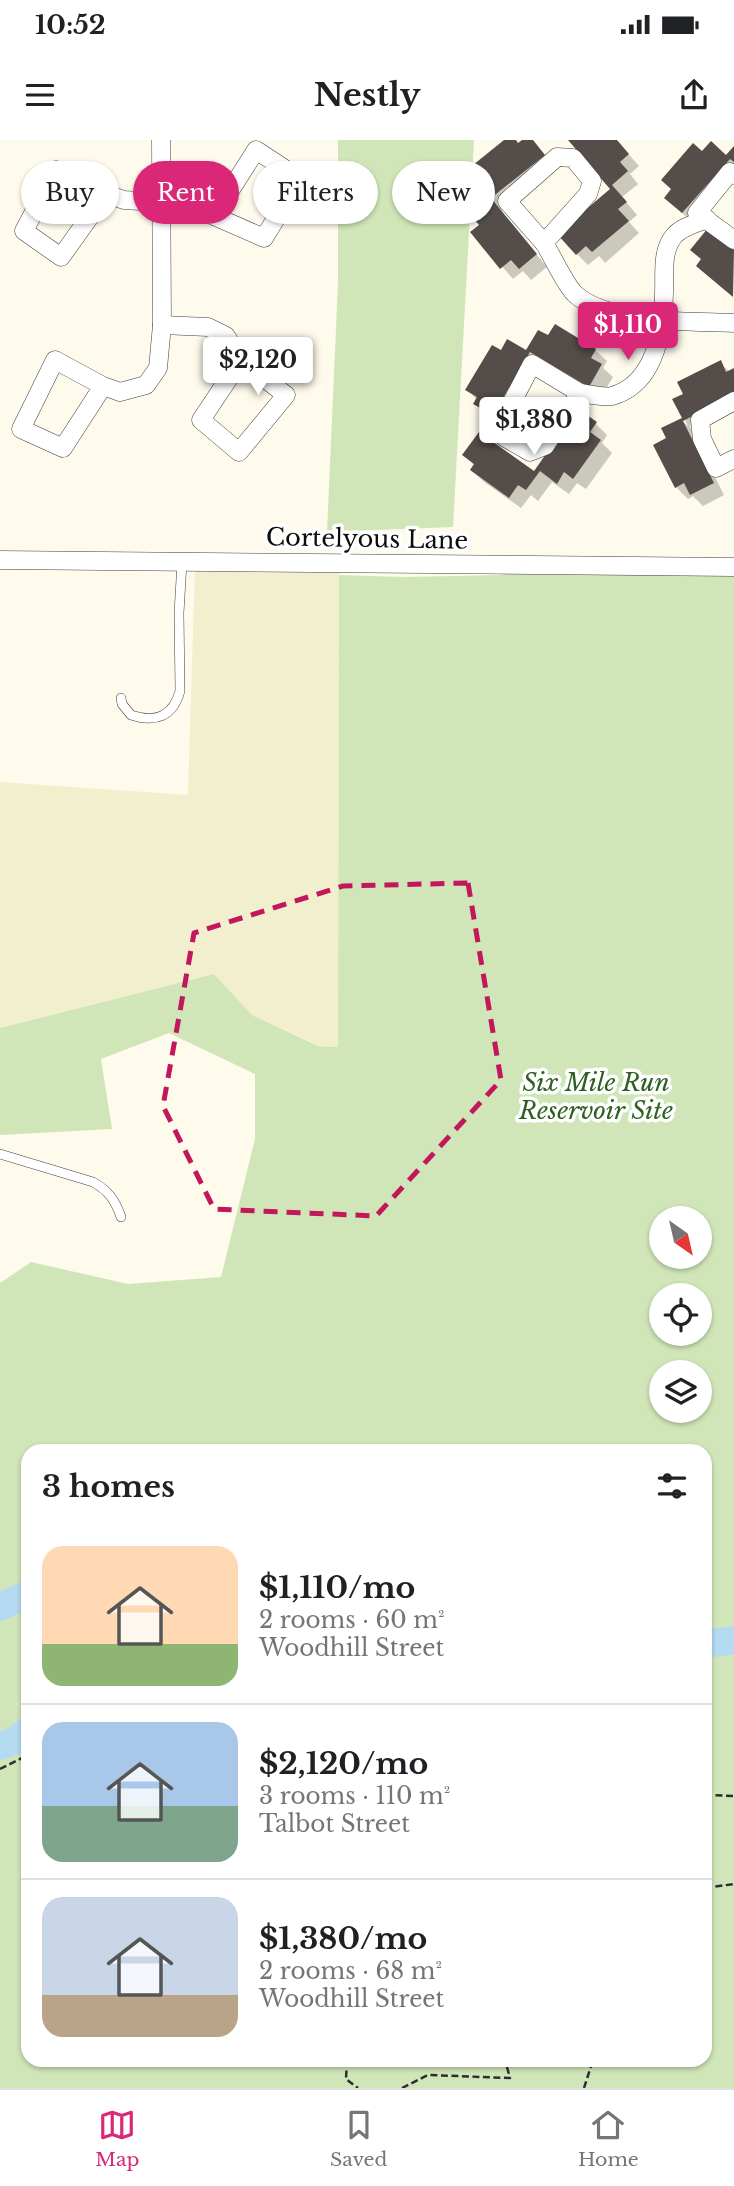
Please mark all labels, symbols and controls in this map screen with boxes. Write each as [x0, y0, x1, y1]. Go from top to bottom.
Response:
text: 10:52 [35, 9, 106, 41]
text: Nestly [314, 75, 420, 115]
icon: menu [21, 76, 59, 114]
icon: share [675, 76, 713, 114]
chip: Buy [21, 161, 119, 224]
chip: Rent [133, 161, 239, 224]
chip: Filters [253, 161, 378, 224]
chip: New [392, 161, 495, 224]
pin: $1,110 [571, 302, 685, 362]
text: $1,110 [594, 311, 662, 339]
pin: $2,120 [201, 338, 315, 397]
text: $2,120 [219, 346, 297, 374]
pin: $1,380 [477, 398, 591, 457]
text: $1,380 [495, 406, 573, 434]
street label: Cortelyous Lane [266, 522, 468, 555]
park label: Six Mile Run Reservoir Site [518, 1068, 673, 1125]
north arrow [649, 1206, 712, 1269]
map controls [649, 1206, 712, 1423]
button: locate [649, 1283, 712, 1346]
button: layers [649, 1360, 712, 1423]
icon: filters [653, 1467, 691, 1505]
text: 3 homes [42, 1468, 175, 1505]
text: $1,110/mo [259, 1569, 415, 1606]
icon: home [98, 1574, 182, 1658]
text: 2 rooms · 60 m² [259, 1606, 445, 1634]
text: Woodhill Street [259, 1634, 444, 1662]
text: $2,120/mo [259, 1745, 428, 1782]
icon: home [98, 1750, 182, 1834]
text: 3 rooms · 110 m² [259, 1782, 450, 1810]
text: Talbot Street [259, 1810, 410, 1838]
text: $1,380/mo [259, 1920, 427, 1957]
icon: home [98, 1925, 182, 2009]
text: 2 rooms · 68 m² [259, 1957, 442, 1985]
text: Woodhill Street [259, 1985, 444, 2013]
tab: Map [95, 2106, 139, 2171]
tab: Saved [330, 2106, 387, 2171]
tab: Home [578, 2106, 639, 2171]

